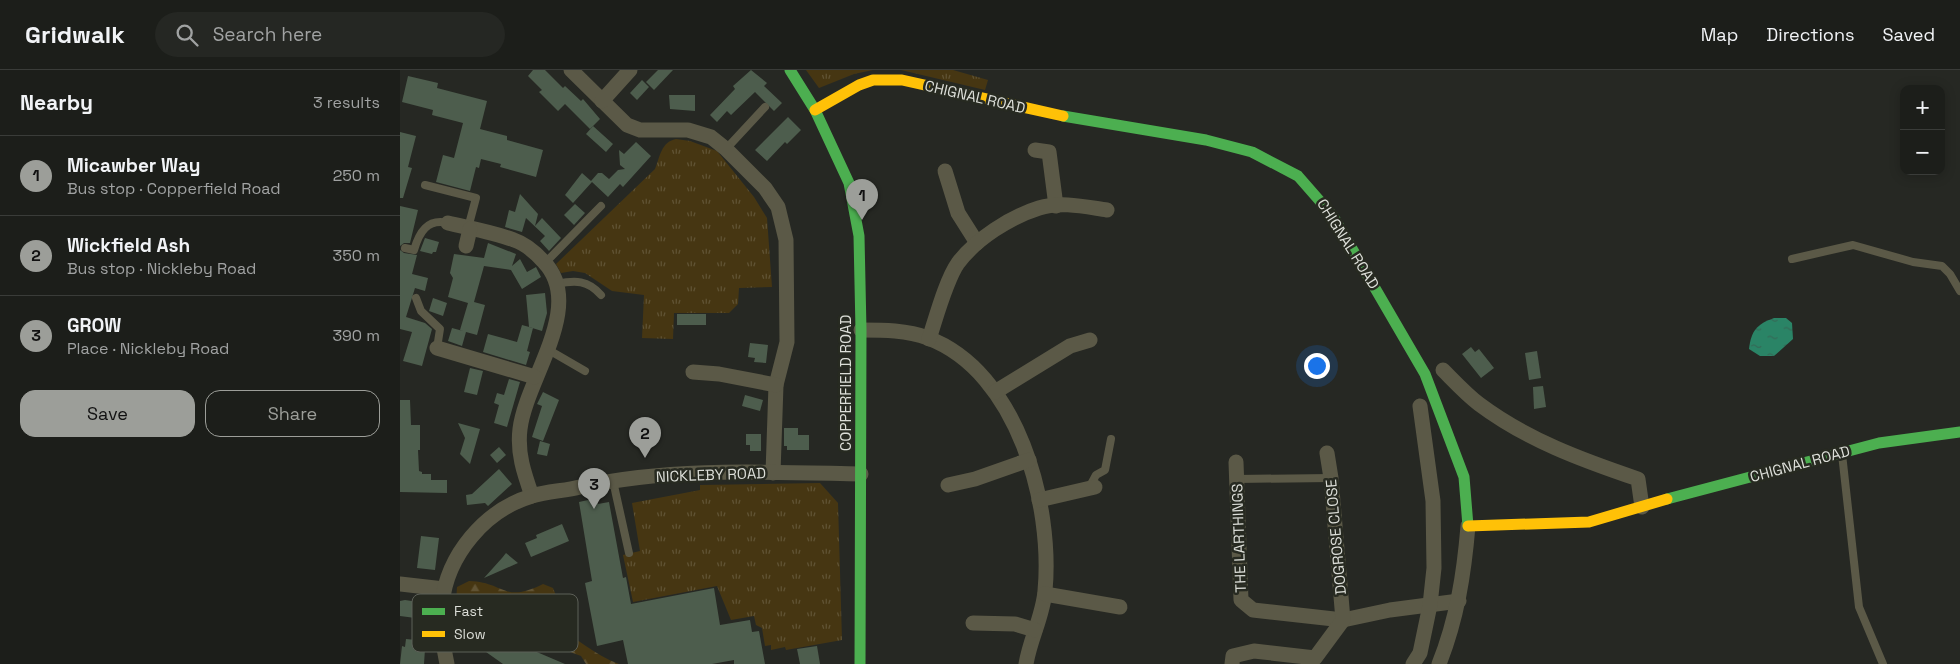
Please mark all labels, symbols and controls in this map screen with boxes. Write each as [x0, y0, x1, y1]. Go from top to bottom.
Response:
search box [155, 12, 505, 57]
text: Gridwalk [25, 19, 125, 50]
icon: search [173, 21, 201, 49]
text: Search here [213, 22, 322, 47]
text: Map [1701, 23, 1738, 46]
text: Directions [1766, 23, 1855, 46]
text: Saved [1883, 23, 1935, 46]
street label: CHIGNAL ROAD [923, 76, 1027, 117]
map controls [1900, 85, 1945, 175]
button: + [1900, 85, 1945, 130]
text: Nearby [20, 89, 93, 116]
text: 3 results [313, 92, 380, 113]
button: − [1900, 130, 1945, 175]
text: Micawber Way [67, 153, 200, 178]
text: 1 [32, 165, 40, 186]
text: 250 m [333, 165, 380, 186]
text: Bus stop · Copperfield Road [67, 178, 281, 199]
pin: 1 [846, 179, 878, 220]
street label: CHIGNAL ROAD [1313, 195, 1384, 292]
text: Wickfield Ash [67, 233, 190, 258]
text: 2 [31, 245, 41, 266]
text: 350 m [333, 245, 380, 266]
text: Bus stop · Nickleby Road [67, 258, 256, 279]
text: GROW [67, 313, 121, 338]
street label: COPPERFIELD ROAD [836, 315, 855, 451]
text: 3 [31, 325, 41, 346]
text: 390 m [332, 325, 380, 346]
text: Place · Nickleby Road [67, 338, 229, 359]
your location [1304, 353, 1330, 379]
button: Save [20, 390, 195, 437]
button: Share [205, 390, 380, 437]
pin: 2 [629, 417, 661, 458]
street label: CHIGNAL ROAD [1748, 441, 1852, 486]
street label: NICKLEBY ROAD [656, 463, 766, 486]
pin: 3 [578, 468, 610, 509]
street label: DOGROSE CLOSE [1321, 478, 1350, 596]
street label: THE LARTHINGS [1227, 483, 1250, 593]
legend [412, 594, 578, 652]
text: Fast [454, 602, 483, 620]
text: Slow [454, 625, 486, 643]

